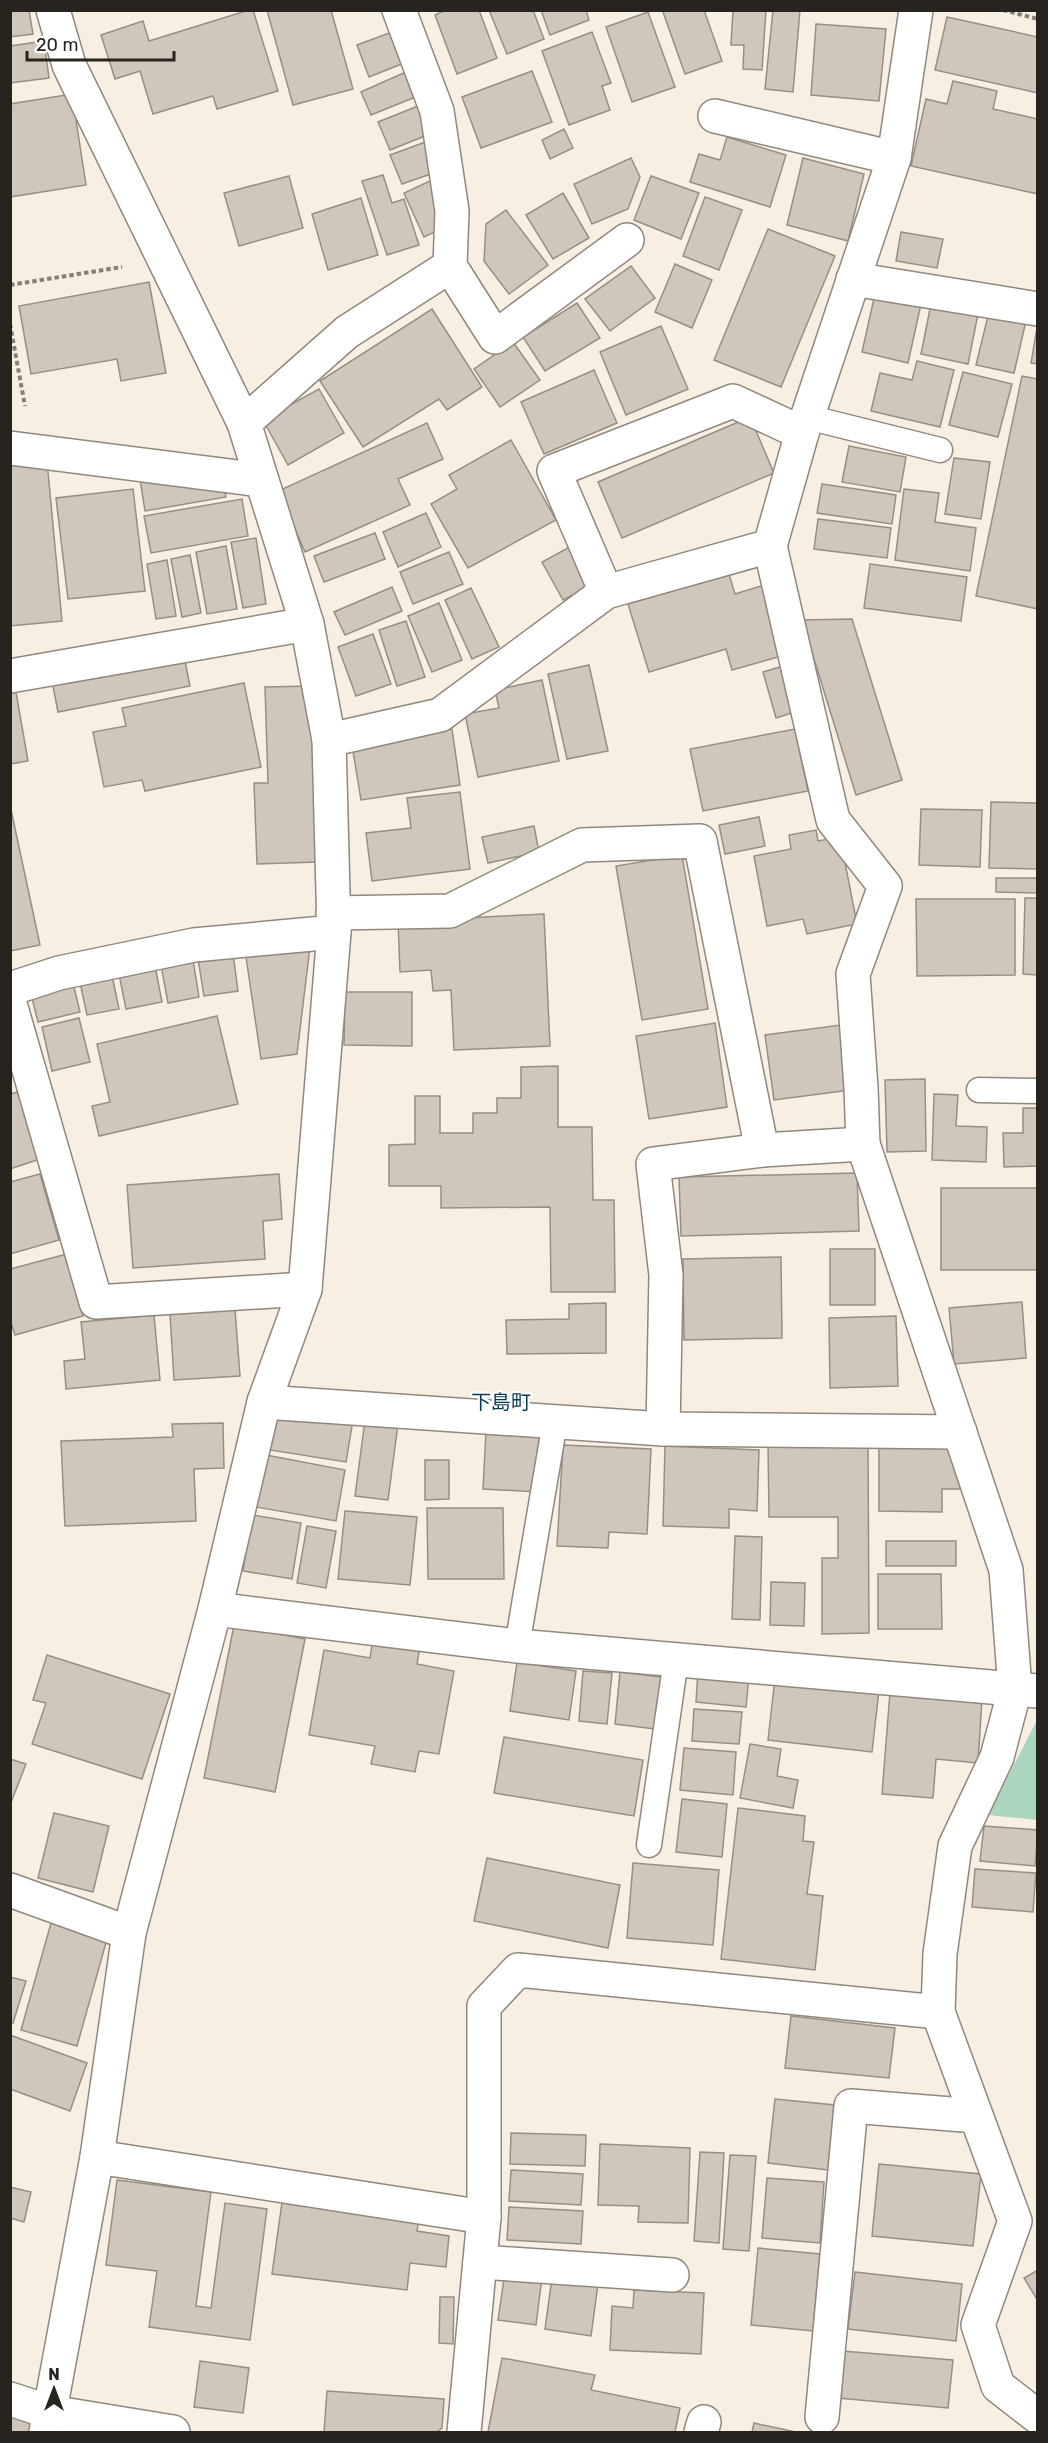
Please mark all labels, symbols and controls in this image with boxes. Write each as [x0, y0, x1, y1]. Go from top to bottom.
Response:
scale bar [27, 24, 174, 62]
text: 20 m [36, 34, 78, 56]
district label: 下島町 [471, 1390, 531, 1414]
north arrow [24, 2359, 84, 2419]
text: N [48, 2365, 60, 2384]

